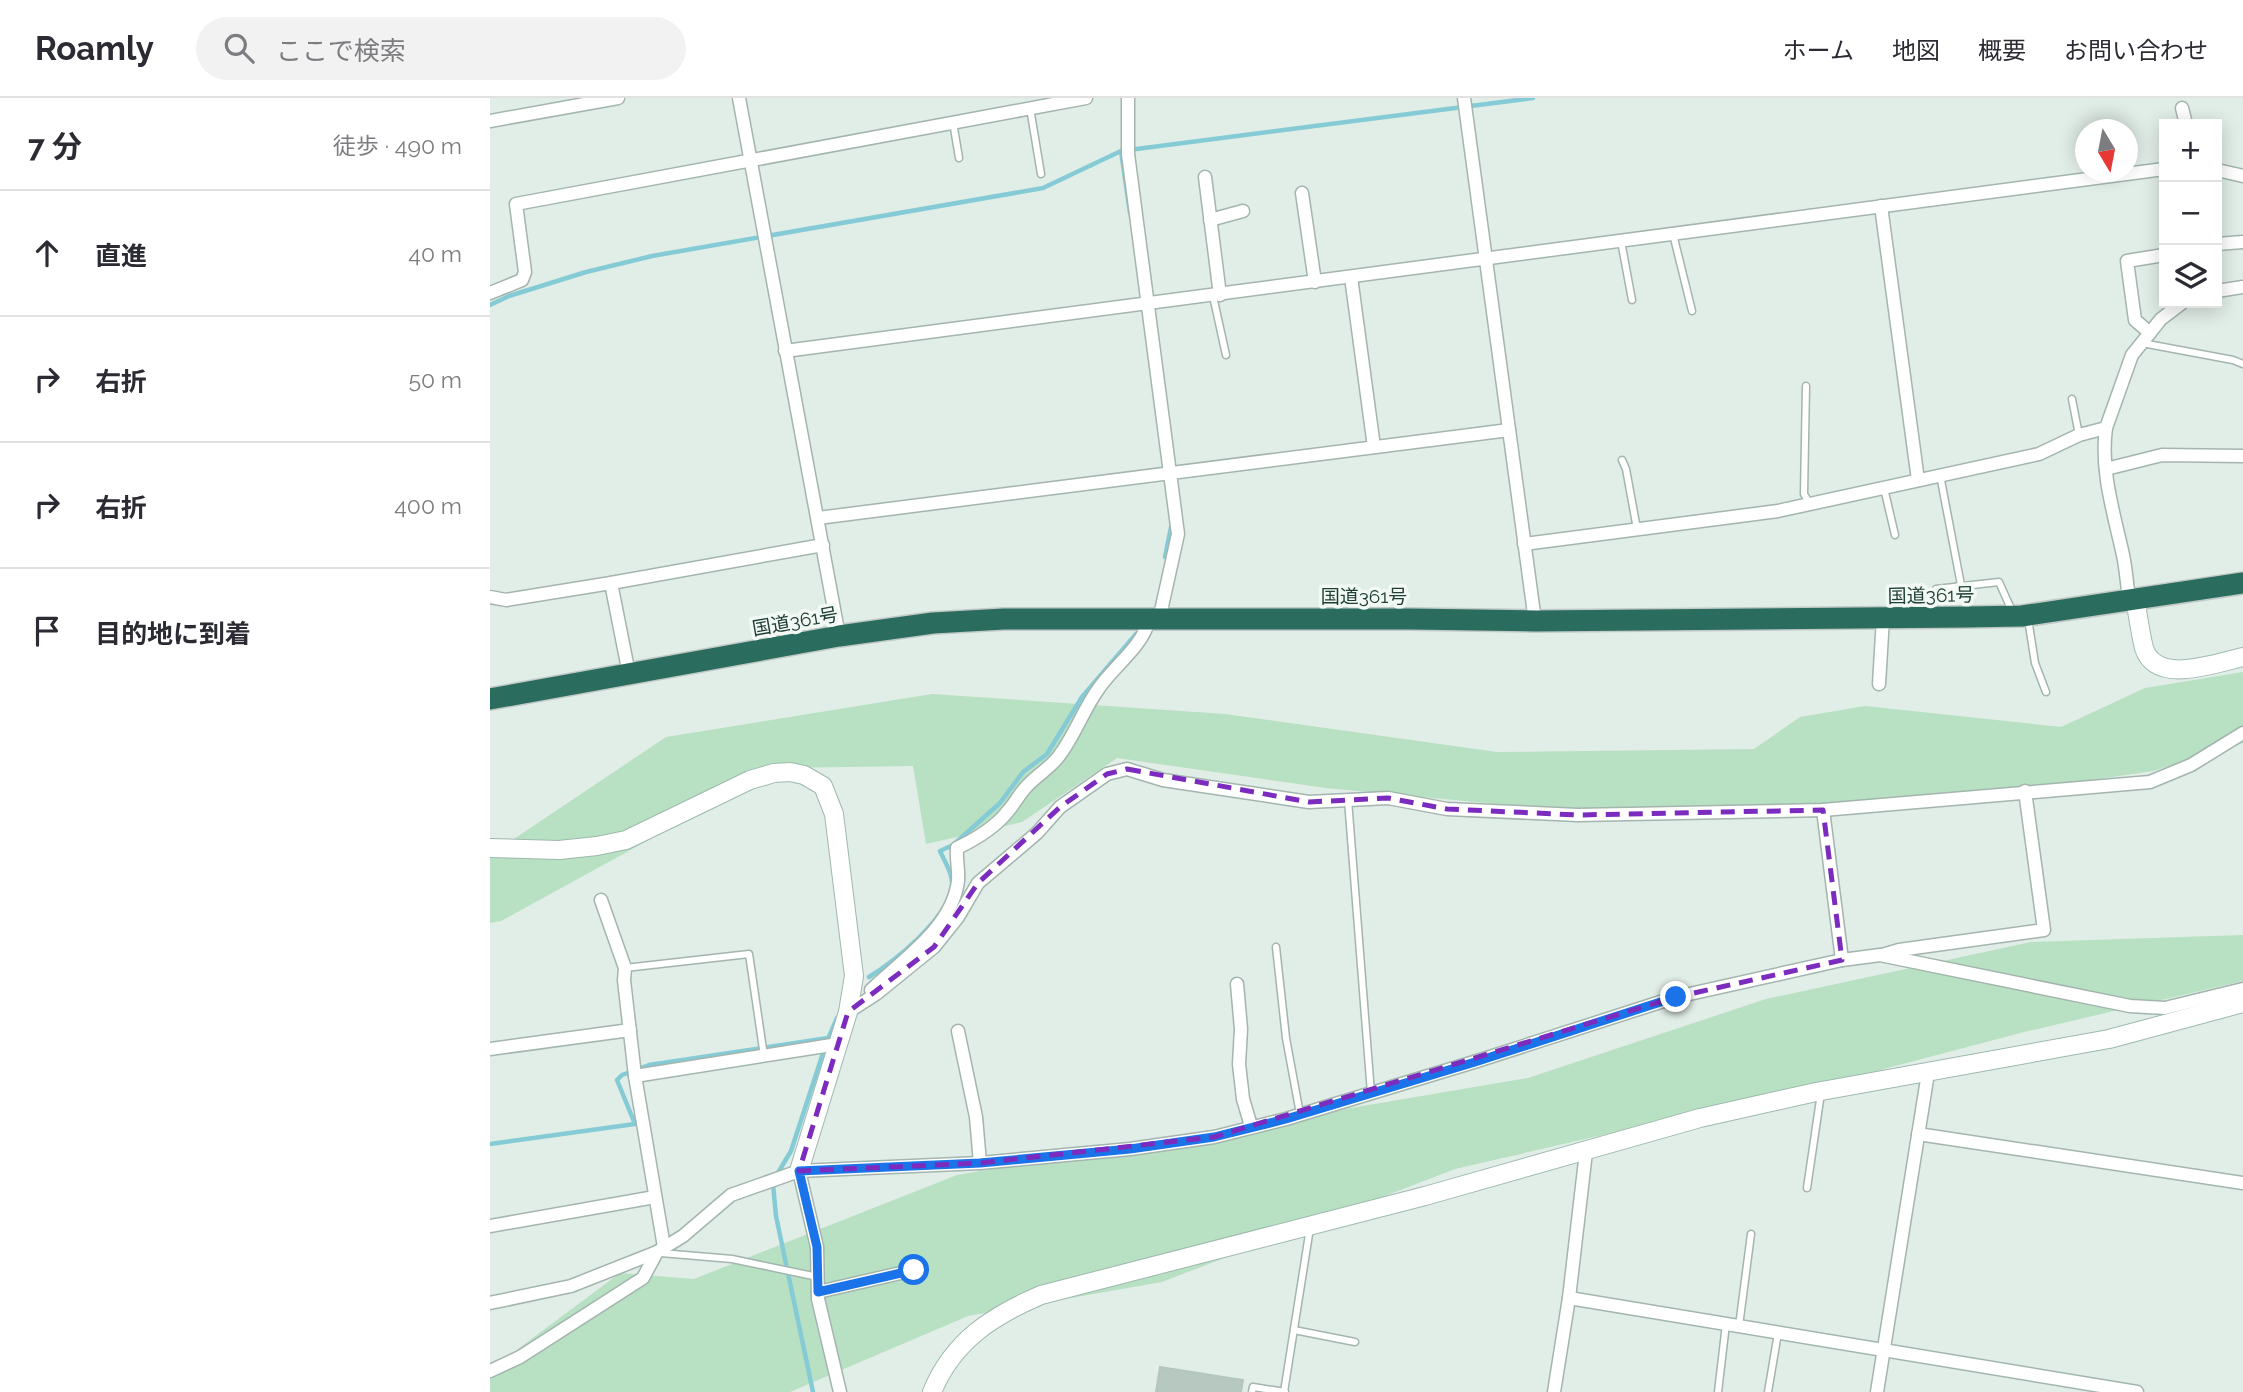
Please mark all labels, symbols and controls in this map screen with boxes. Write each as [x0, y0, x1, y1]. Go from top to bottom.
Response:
search box [196, 17, 686, 80]
text: Roamly [35, 29, 154, 68]
icon: search [220, 29, 258, 67]
text: ここで検索 [276, 36, 406, 66]
text: ホーム [1783, 36, 1854, 65]
text: 地図 [1892, 36, 1940, 65]
text: 概要 [1978, 36, 2026, 65]
text: お問い合わせ [2064, 36, 2208, 65]
north arrow [2075, 119, 2138, 182]
map controls [2159, 119, 2222, 308]
button: + [2159, 119, 2222, 182]
text: 7 分 [28, 129, 82, 164]
text: 徒歩 · 490 m [333, 132, 462, 159]
button: − [2159, 182, 2222, 245]
icon: ahead [28, 234, 66, 272]
text: 40 m [408, 240, 462, 267]
text: 直進 [95, 241, 147, 271]
button: layers [2159, 245, 2222, 308]
icon: right [28, 360, 66, 398]
text: 50 m [408, 366, 462, 393]
text: 右折 [95, 367, 147, 397]
icon: right [28, 486, 66, 524]
text: 400 m [394, 492, 462, 519]
text: 右折 [95, 493, 147, 523]
street label: 国道361号 [1887, 583, 1975, 607]
street label: 国道361号 [1321, 585, 1407, 607]
street label: 国道361号 [750, 603, 840, 639]
icon: arrive [28, 612, 66, 650]
text: 目的地に到着 [95, 619, 251, 649]
route end [1660, 981, 1691, 1012]
route start [898, 1254, 929, 1285]

